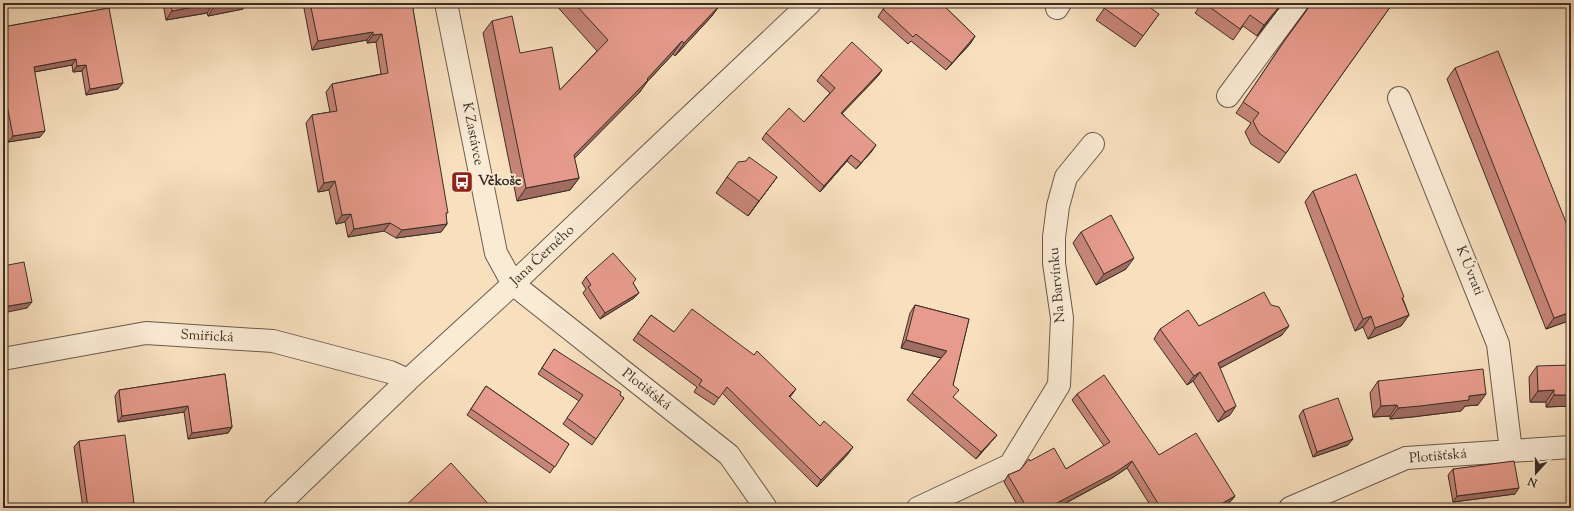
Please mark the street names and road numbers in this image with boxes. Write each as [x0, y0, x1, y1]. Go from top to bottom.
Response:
street label: K Zastávce [456, 101, 488, 167]
street label: Jana Černého [506, 221, 580, 292]
street label: K Úvrati [1450, 243, 1488, 299]
street label: Na Barvínku [1045, 246, 1071, 324]
street label: Smiřická [180, 326, 235, 348]
street label: Plotišťská [617, 364, 675, 416]
street label: Plotišťská [1408, 444, 1468, 469]

